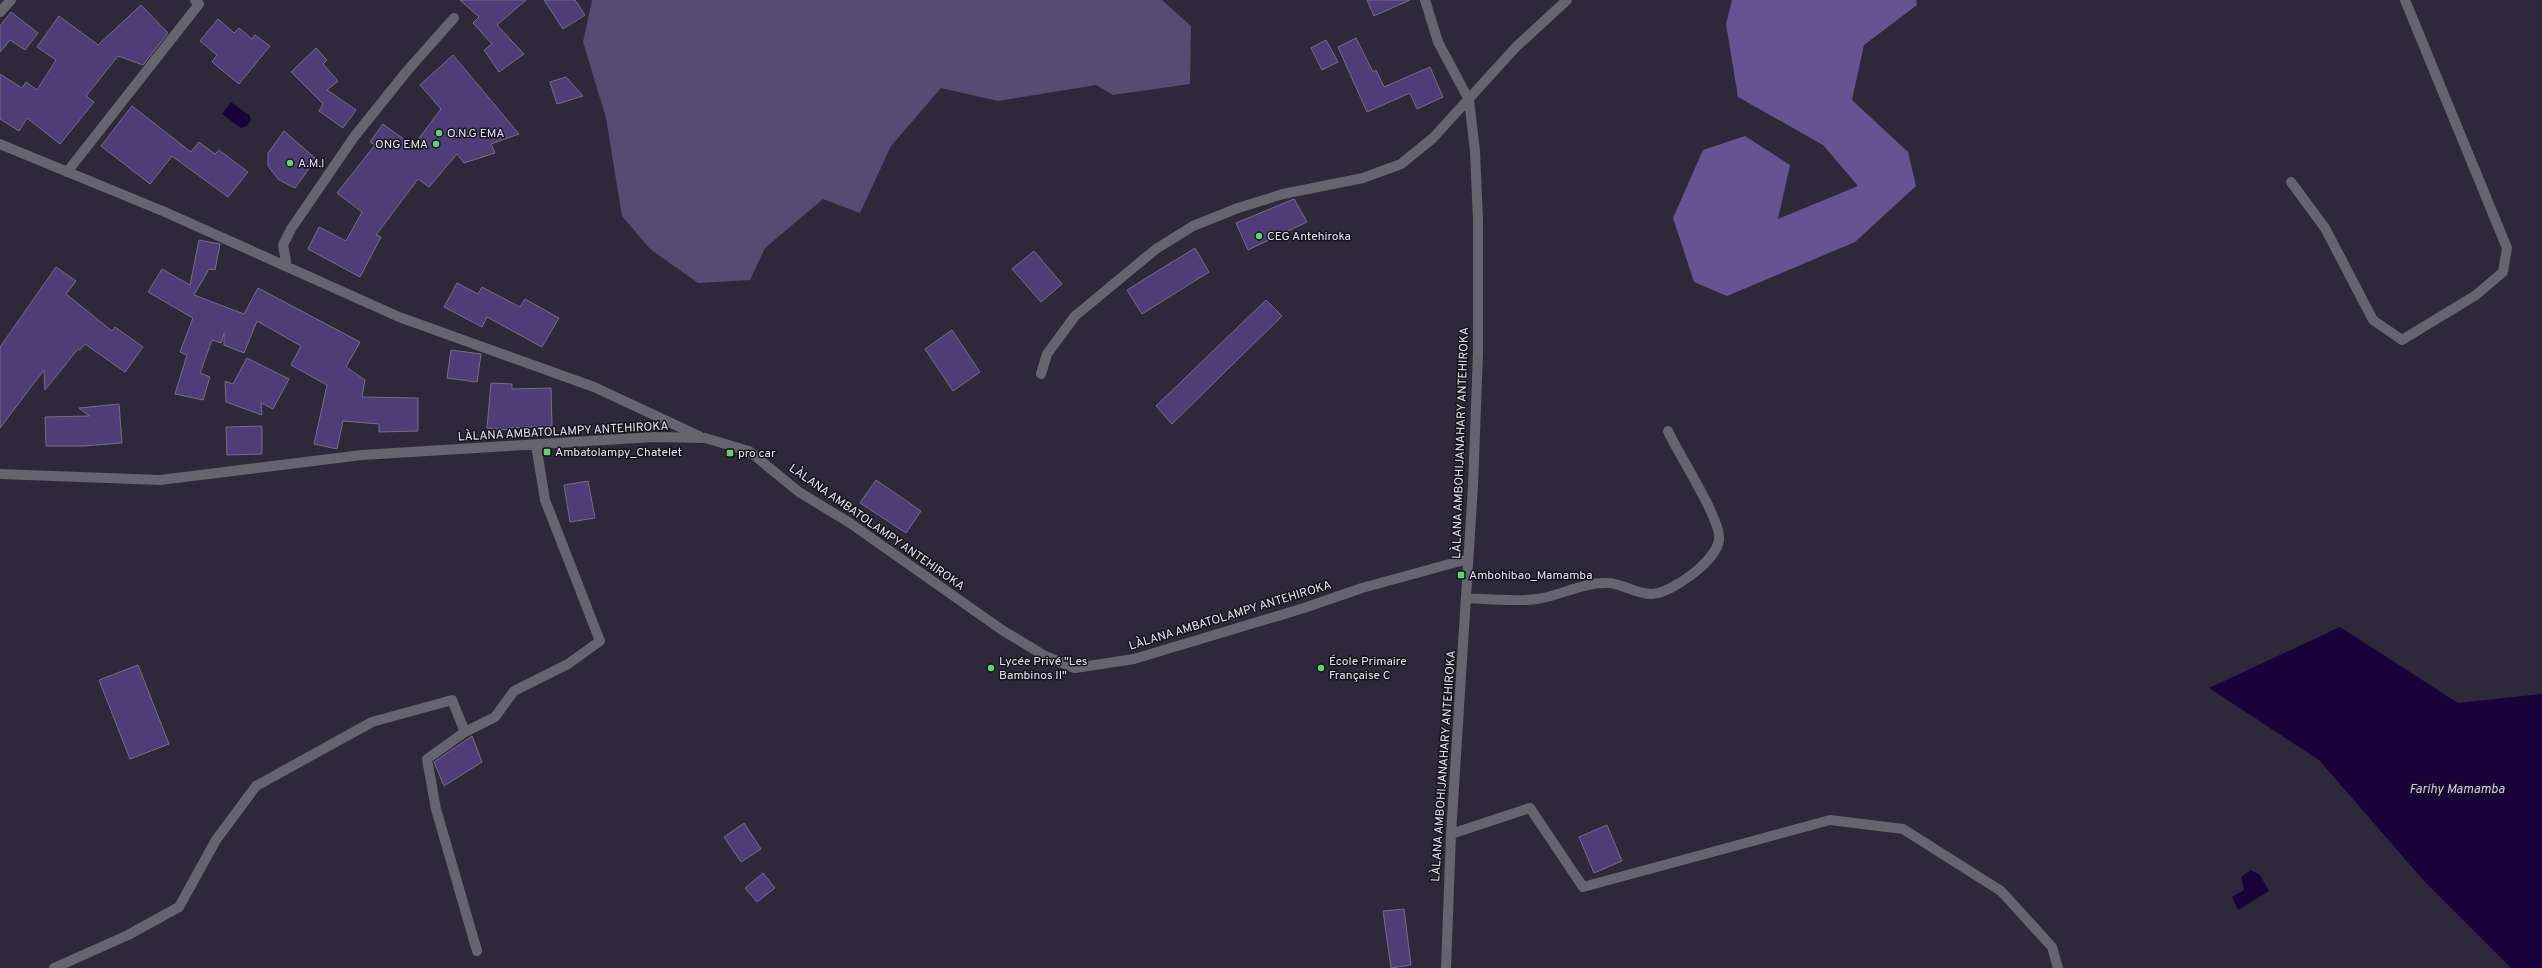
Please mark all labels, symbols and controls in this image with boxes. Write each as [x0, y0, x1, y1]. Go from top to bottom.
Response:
place label: O.N.G EMA [447, 126, 504, 142]
marker: O.N.G EMA [434, 128, 444, 138]
place label: ONG EMA [375, 137, 428, 153]
marker: ONG EMA [431, 139, 441, 149]
place label: A.M.I [298, 156, 325, 172]
marker: A.M.I [285, 158, 295, 168]
place label: CEG Antehiroka [1267, 229, 1351, 245]
marker: CEG Antehiroka [1254, 231, 1264, 241]
street label: LÀLANA AMBOHIJANAHARY ANTEHIROKA [1449, 327, 1473, 559]
street label: LÀLANA AMBATOLAMPY ANTEHIROKA [457, 418, 669, 446]
place label: Ambatolampy_Chatelet [555, 445, 682, 461]
place label: pro car [738, 446, 776, 462]
marker: Ambatolampy_Chatelet [542, 447, 552, 457]
marker: pro car [725, 448, 735, 458]
street label: LÀLANA AMBATOLAMPY ANTEHIROKA [785, 461, 967, 595]
place label: Ambohibao_Mamamba [1469, 568, 1593, 584]
marker: Ambohibao_Mamamba [1456, 570, 1466, 580]
street label: LÀLANA AMBATOLAMPY ANTEHIROKA [1127, 577, 1333, 654]
street label: LÀLANA AMBOHIJANAHARY ANTEHIROKA [1428, 650, 1460, 882]
place label: Lycée Privé "Les Bambinos II" [999, 654, 1087, 684]
place label: École Primaire Française C [1329, 654, 1407, 684]
marker: Lycée Privé "Les Bambinos II" [986, 663, 996, 673]
marker: École Primaire Française C [1316, 663, 1326, 673]
water label: Farihy Mamamba [2409, 782, 2505, 798]

